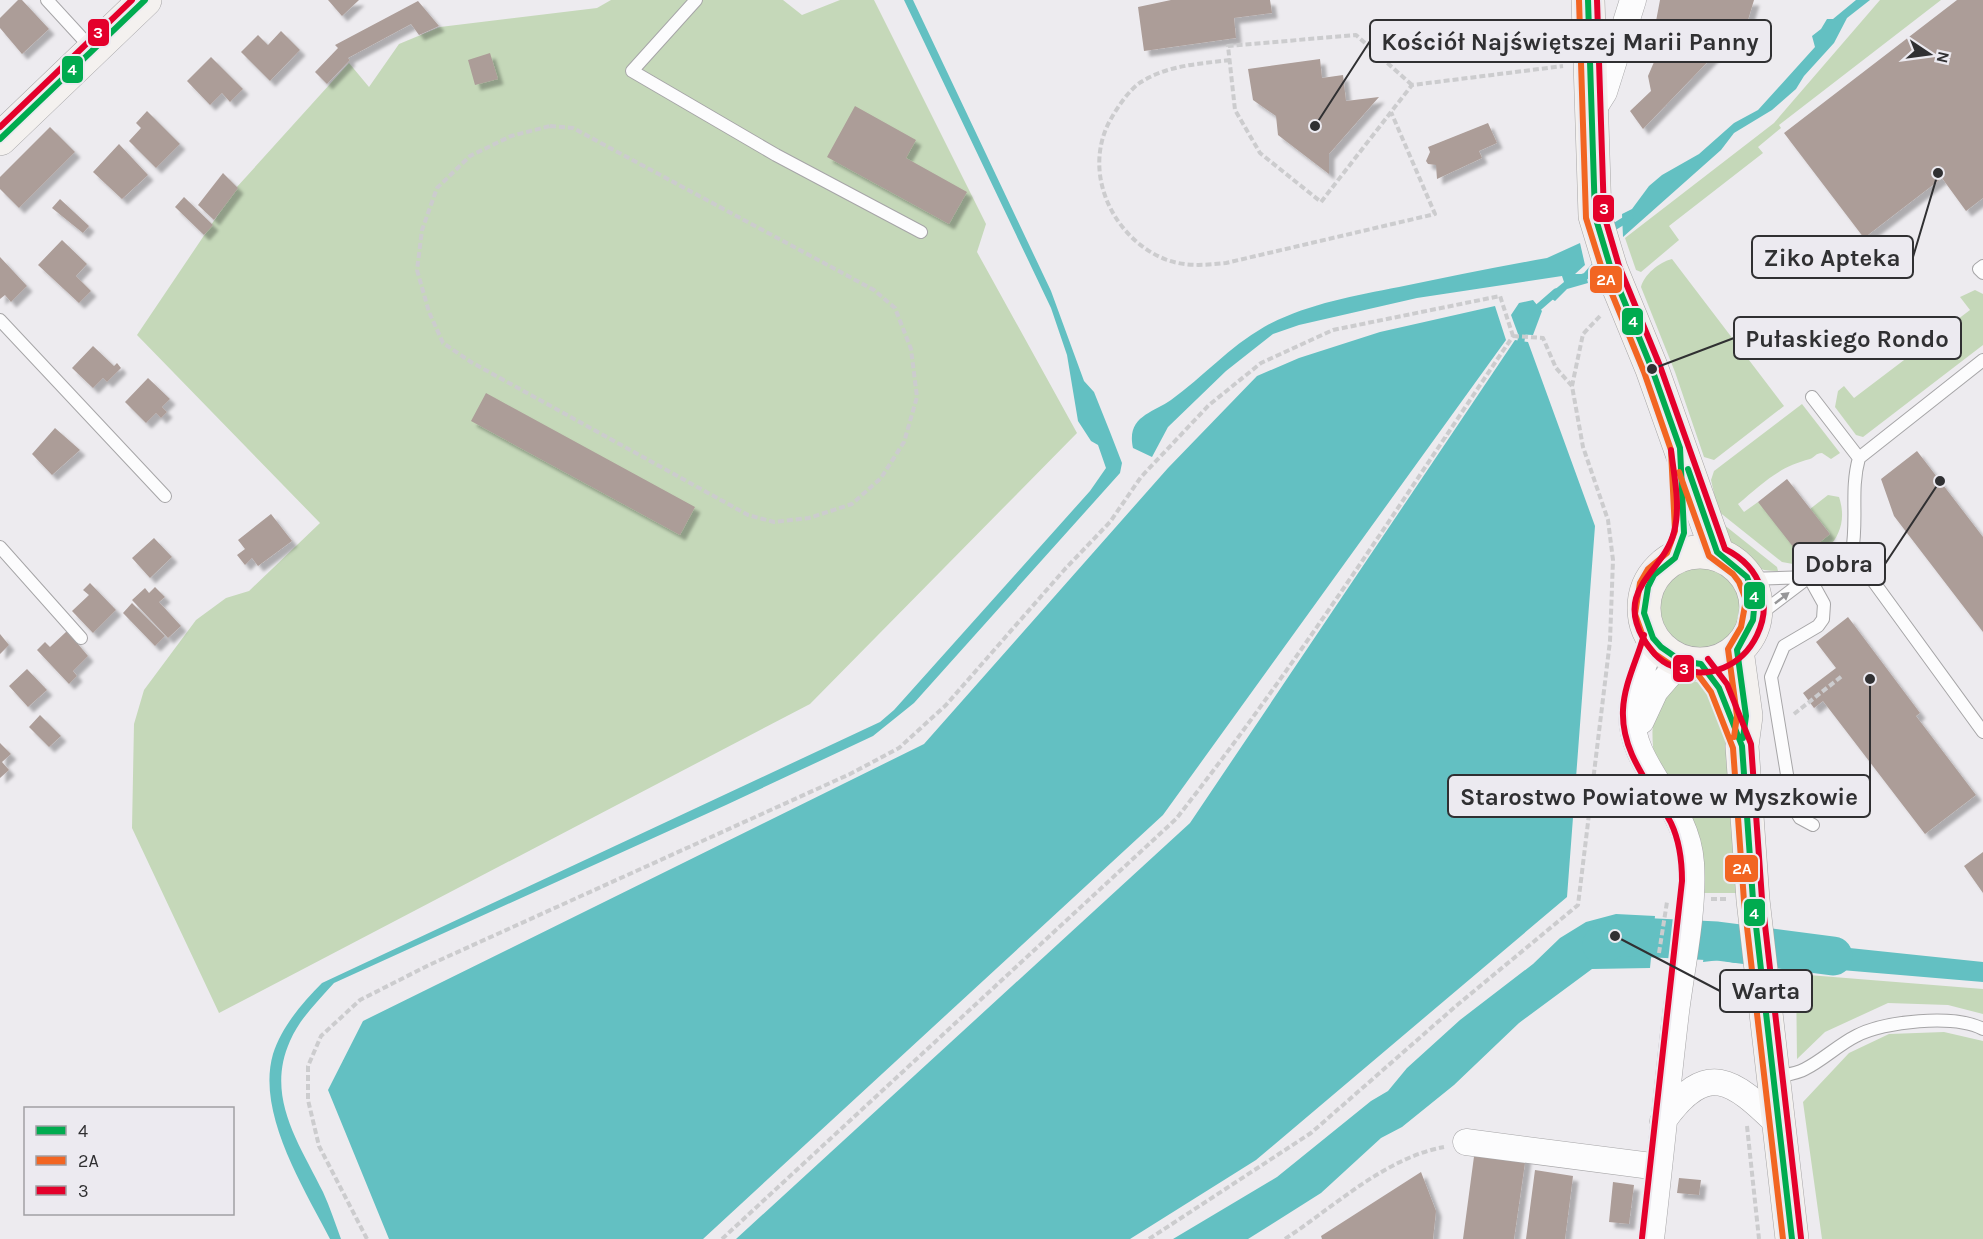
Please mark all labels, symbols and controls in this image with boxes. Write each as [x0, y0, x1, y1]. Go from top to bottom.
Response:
line badge: 3 [87, 18, 110, 47]
callout: Kościół Najświętszej Marii Panny [1370, 20, 1771, 62]
text: 3 [93, 23, 103, 42]
north arrow [1899, 24, 1959, 84]
text: Kościół Najświętszej Marii Panny [1381, 28, 1759, 56]
text: N [1933, 50, 1954, 65]
line badge: 4 [61, 55, 84, 84]
text: 4 [67, 60, 77, 79]
line badge: 3 [1592, 194, 1615, 223]
text: 3 [1599, 199, 1609, 218]
callout: Ziko Apteka [1752, 236, 1913, 278]
text: Ziko Apteka [1764, 244, 1900, 272]
line badge: 2A [1589, 265, 1623, 294]
text: 2A [1596, 270, 1616, 289]
line badge: 4 [1621, 307, 1644, 336]
text: 4 [1628, 312, 1638, 331]
callout: Pułaskiego Rondo [1734, 317, 1961, 359]
text: Pułaskiego Rondo [1745, 325, 1949, 353]
callout: Dobra [1793, 543, 1885, 585]
text: Dobra [1805, 550, 1873, 578]
line badge: 4 [1743, 581, 1766, 610]
text: 4 [1749, 587, 1759, 606]
one-way arrow [1774, 591, 1790, 604]
line badge: 3 [1672, 654, 1695, 683]
text: 3 [1679, 659, 1689, 678]
callout: Starostwo Powiatowe w Myszkowie [1448, 775, 1870, 817]
text: Starostwo Powiatowe w Myszkowie [1460, 783, 1858, 811]
line badge: 2A [1724, 854, 1759, 883]
text: 2A [1732, 859, 1752, 878]
line badge: 4 [1743, 898, 1766, 927]
text: 4 [1749, 904, 1759, 923]
callout: Warta [1720, 970, 1812, 1012]
text: Warta [1732, 977, 1800, 1005]
legend [24, 1107, 234, 1215]
text: 4 [78, 1120, 88, 1142]
text: 2A [78, 1150, 99, 1172]
text: 3 [78, 1180, 89, 1202]

